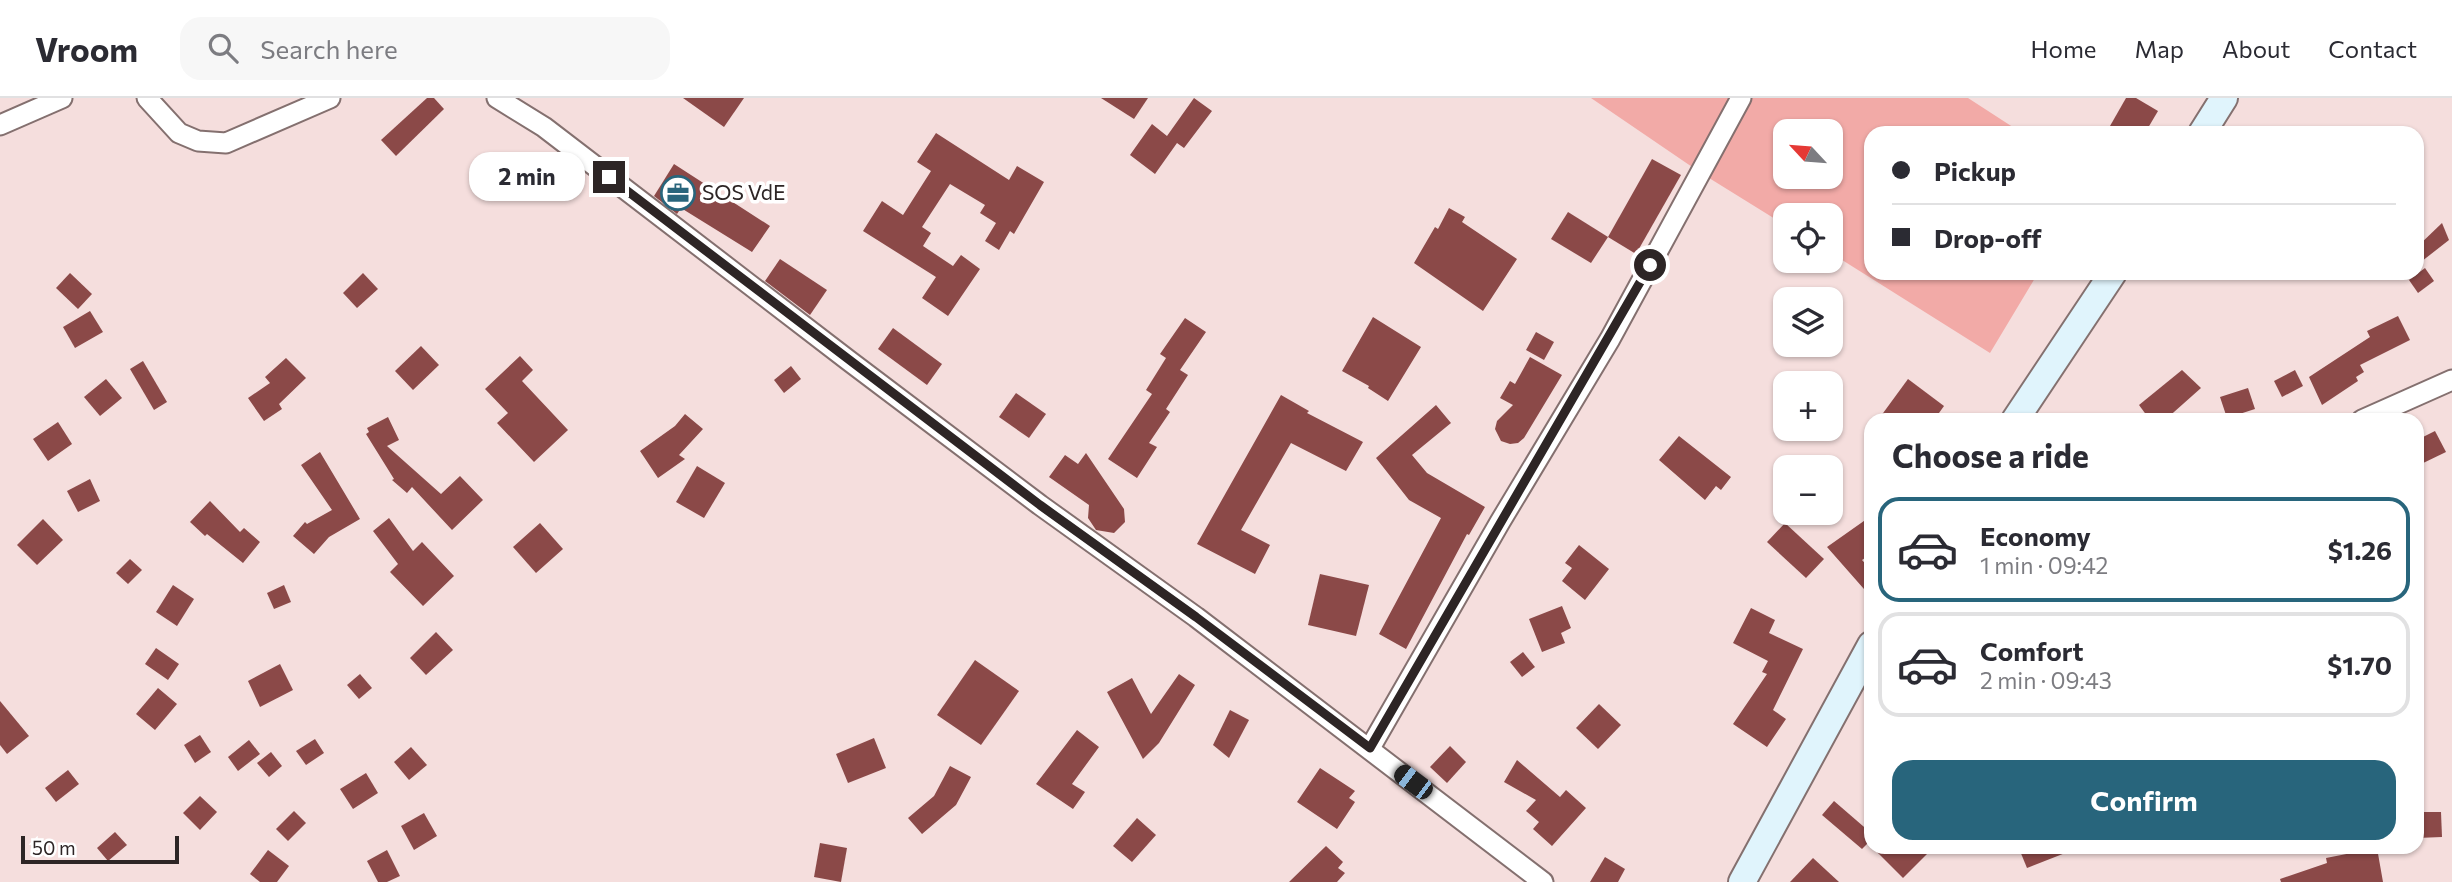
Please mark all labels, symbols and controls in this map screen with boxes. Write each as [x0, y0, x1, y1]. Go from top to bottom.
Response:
search box [180, 17, 670, 80]
text: Vroom [35, 28, 138, 69]
icon: search [204, 29, 242, 67]
text: Search here [260, 33, 398, 64]
text: Home [2031, 34, 2097, 63]
text: Map [2135, 34, 2184, 63]
text: About [2222, 34, 2290, 63]
text: Contact [2328, 34, 2417, 63]
north arrow [1773, 119, 1843, 189]
map controls [1773, 119, 1843, 525]
callout: 2 min [469, 153, 584, 202]
text: Pickup [1934, 155, 2016, 186]
route end [593, 161, 625, 193]
text: 2 min [498, 162, 556, 190]
office icon: SOS VdE [659, 174, 697, 212]
place label: SOS VdE [702, 179, 785, 204]
button: locate [1773, 203, 1843, 273]
text: Drop-off [1934, 222, 2041, 253]
route start [1634, 249, 1666, 281]
button: layers [1773, 287, 1843, 357]
button: + [1773, 371, 1843, 441]
text: Choose a ride [1892, 435, 2089, 475]
button: − [1773, 455, 1843, 525]
icon: car [1896, 518, 1959, 581]
text: Economy [1980, 520, 2091, 551]
text: $1.26 [2328, 534, 2392, 565]
text: 1 min · 09:42 [1980, 551, 2108, 579]
icon: car [1896, 633, 1959, 696]
text: Comfort [1980, 635, 2083, 666]
text: $1.70 [2327, 649, 2392, 680]
text: 2 min · 09:43 [1980, 666, 2112, 694]
button: Confirm [1892, 760, 2396, 840]
car [1390, 761, 1437, 803]
scale bar [21, 833, 178, 865]
text: 50 m [32, 836, 76, 859]

